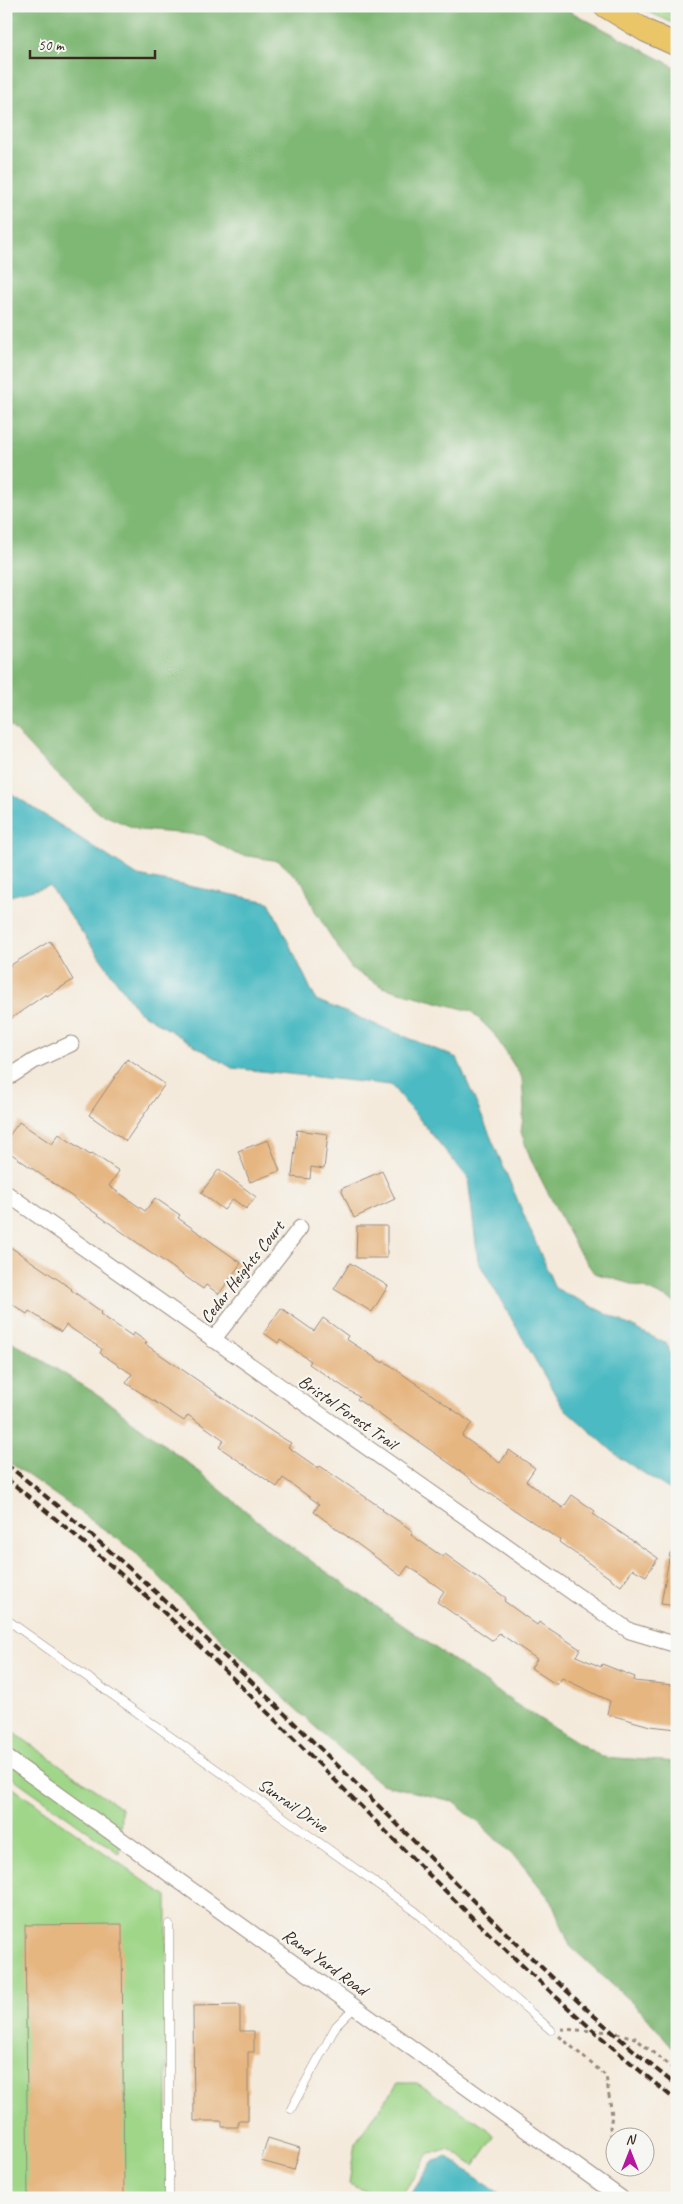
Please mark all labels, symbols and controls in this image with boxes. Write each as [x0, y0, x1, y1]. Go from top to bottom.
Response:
scale bar [30, 28, 155, 60]
text: 50 m [38, 36, 65, 55]
street label: Cedar Heights Court [195, 1215, 290, 1328]
street label: Bristol Forest Trail [294, 1370, 404, 1456]
street label: Sunrail Drive [254, 1773, 333, 1838]
street label: Rand Yard Road [278, 1924, 374, 2002]
north arrow [606, 2126, 656, 2176]
text: N [626, 2131, 637, 2148]

